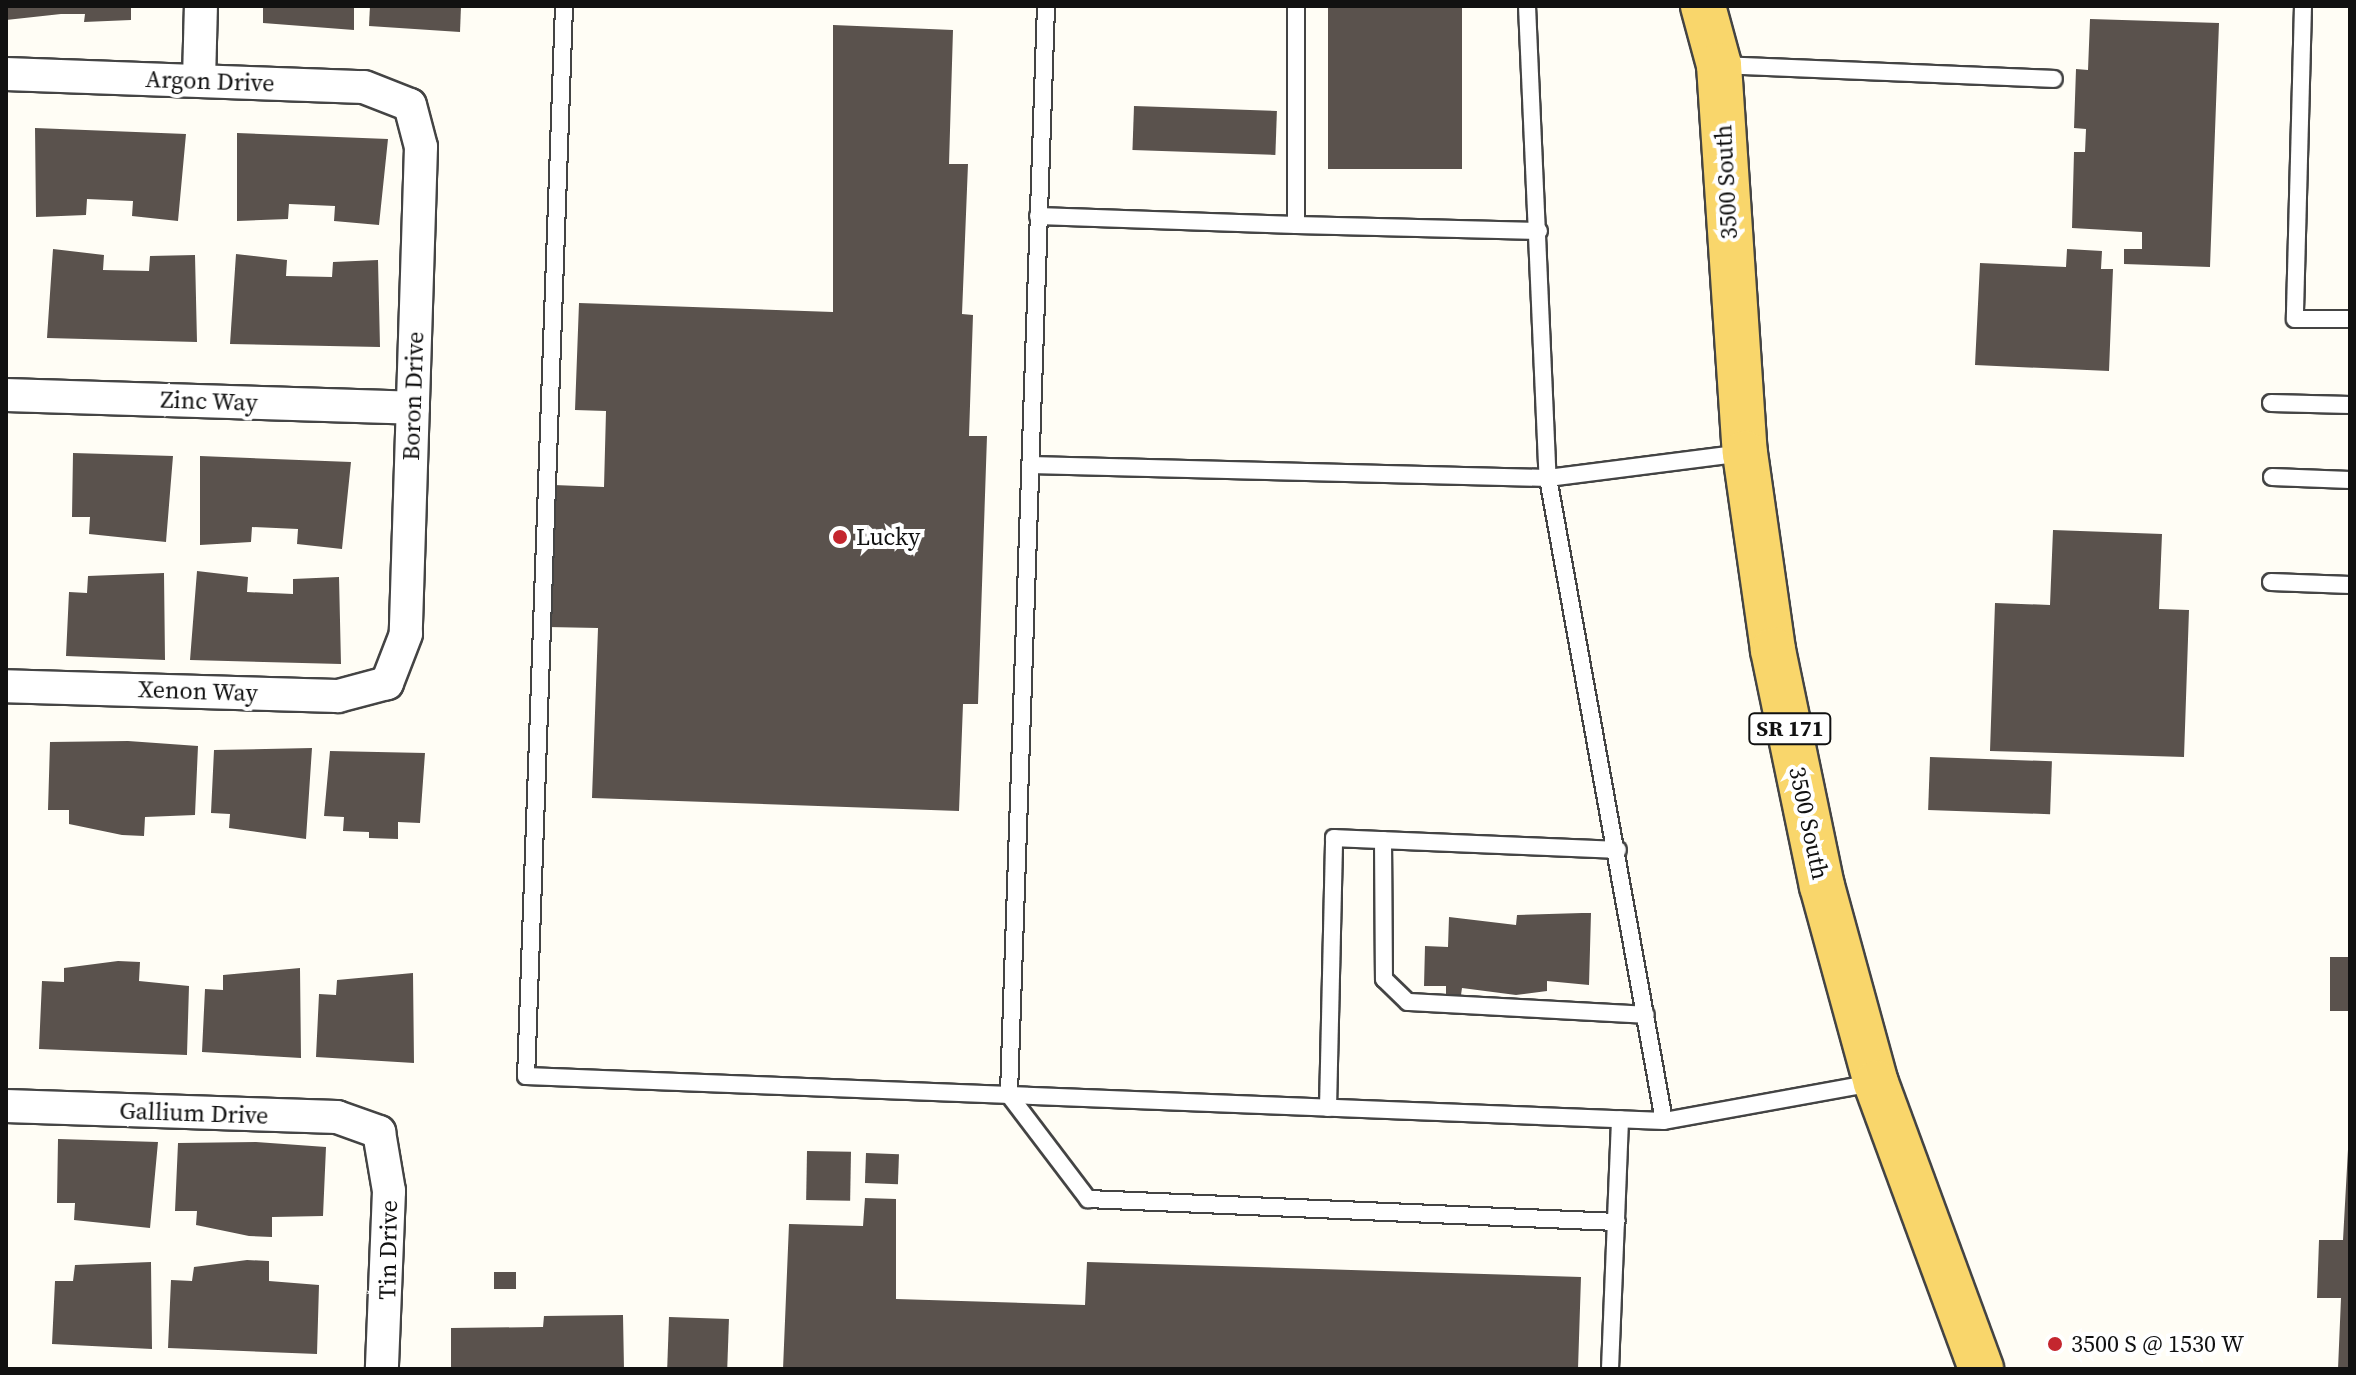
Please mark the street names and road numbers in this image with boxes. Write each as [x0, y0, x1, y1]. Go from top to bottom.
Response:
street label: Argon Drive [145, 64, 275, 98]
street label: 3500 South [1709, 124, 1743, 240]
street label: Boron Drive [396, 331, 430, 461]
street label: Zinc Way [160, 385, 258, 417]
street label: Xenon Way [137, 675, 259, 707]
road number: SR 171 [1748, 711, 1832, 747]
street label: 3500 South [1783, 764, 1835, 882]
street label: Gallium Drive [119, 1096, 269, 1130]
street label: Tin Drive [373, 1200, 403, 1300]

